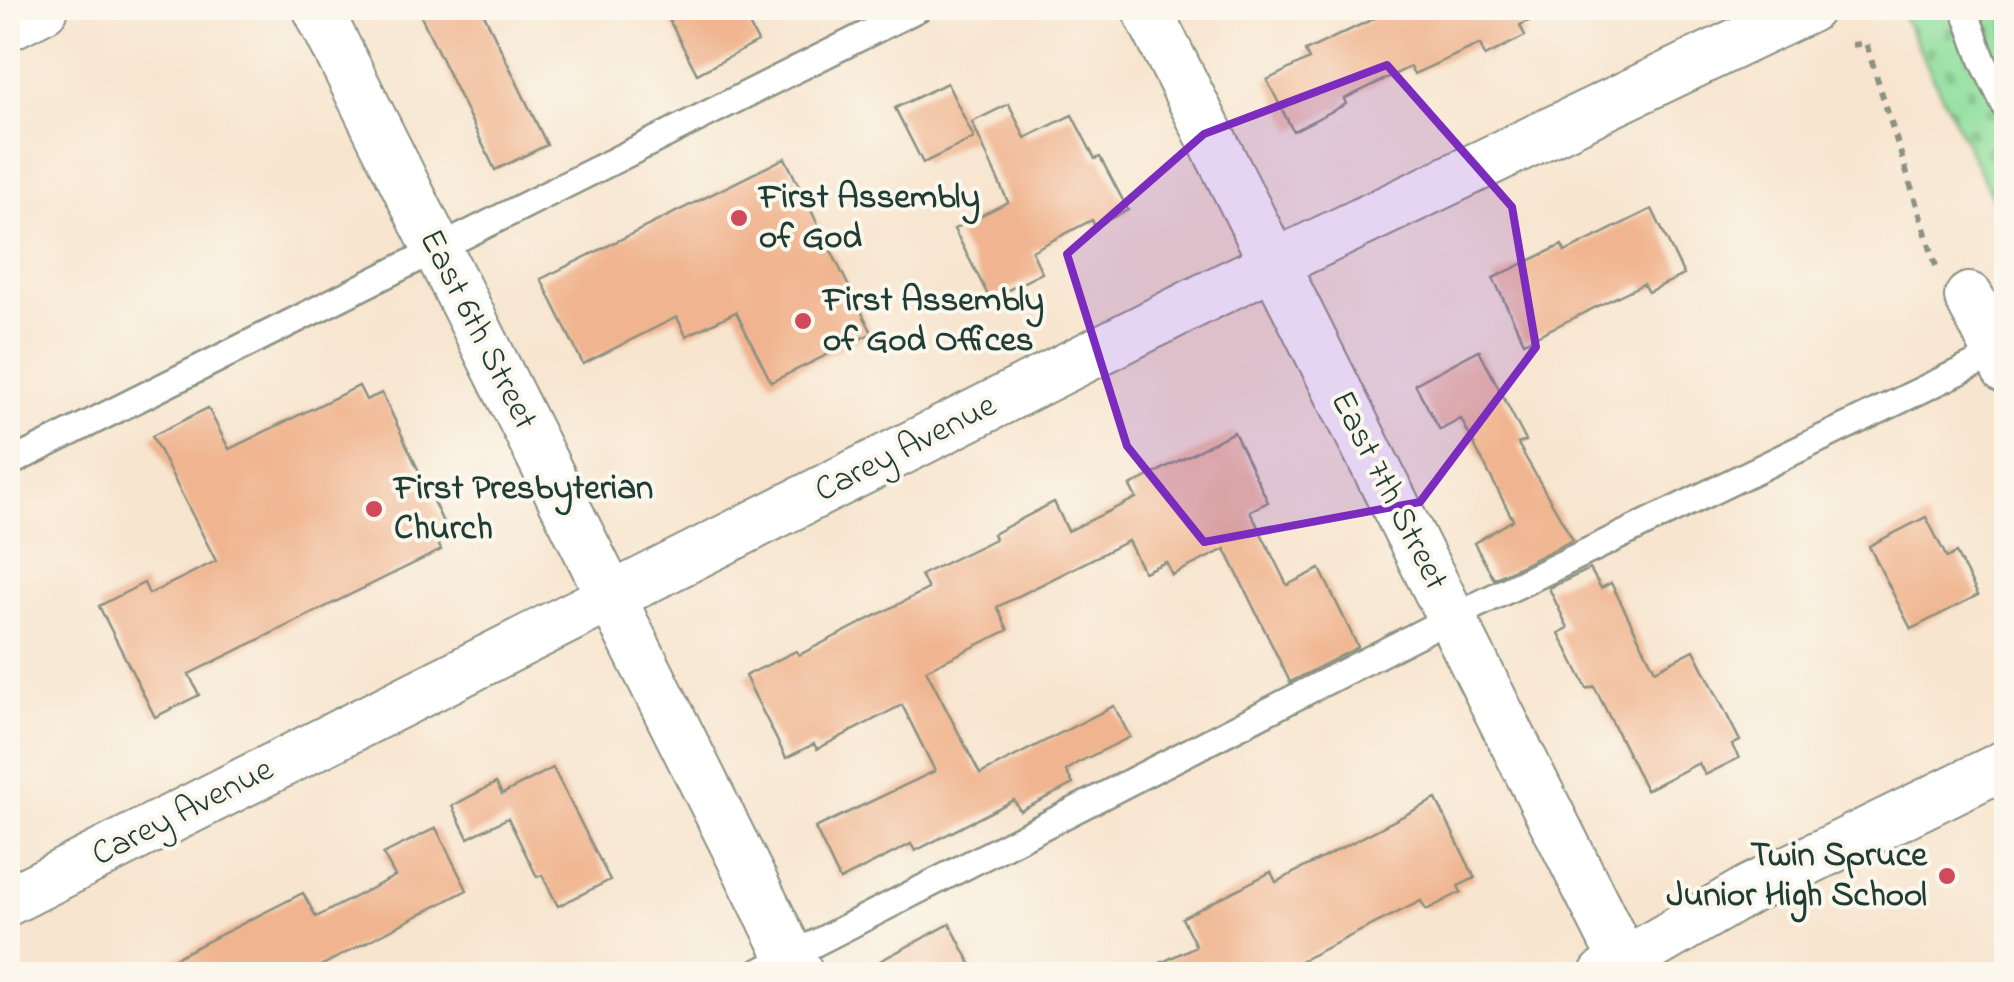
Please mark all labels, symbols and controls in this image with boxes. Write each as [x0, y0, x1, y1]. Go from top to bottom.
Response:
place label: First Assembly of God [757, 173, 980, 264]
marker: First Assembly of God [728, 207, 750, 229]
street label: East 6th Street [405, 221, 550, 439]
place label: First Assembly of God Offices [821, 276, 1044, 367]
marker: First Assembly of God Offices [792, 310, 814, 332]
street label: Carey Avenue [806, 381, 1006, 517]
street label: East 7th Street [1316, 382, 1460, 600]
place label: First Presbyterian Church [392, 464, 653, 555]
marker: First Presbyterian Church [363, 498, 385, 520]
street label: Carey Avenue [83, 745, 283, 881]
place label: Twin Spruce Junior High School [1666, 831, 1928, 923]
marker: Twin Spruce Junior High School [1936, 865, 1958, 887]

